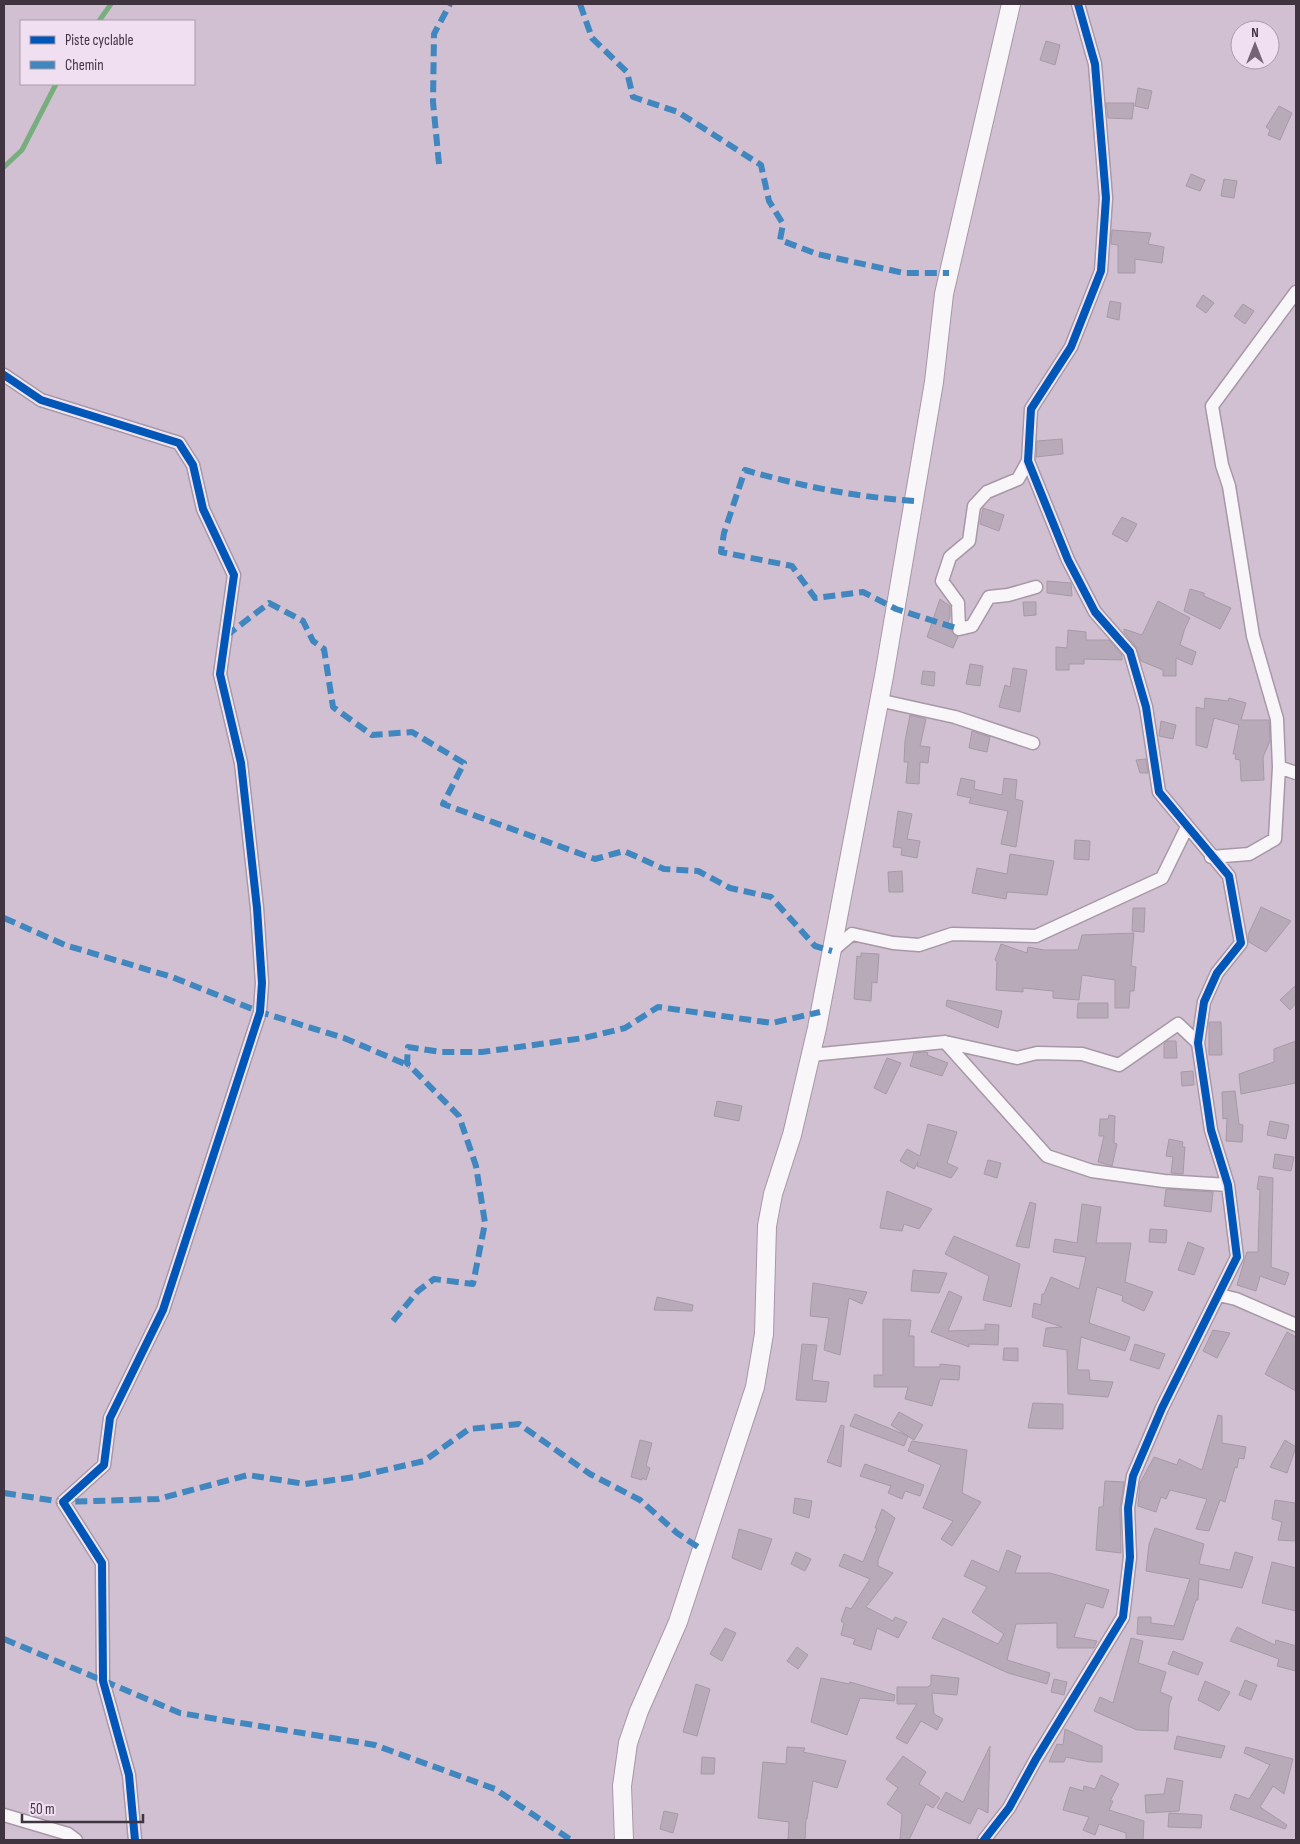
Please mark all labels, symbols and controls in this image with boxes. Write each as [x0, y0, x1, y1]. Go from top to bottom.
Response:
legend [20, 20, 195, 85]
north arrow [1230, 20, 1280, 70]
text: N [1251, 24, 1259, 41]
text: Piste cyclable [65, 31, 134, 50]
text: Chemin [65, 56, 104, 75]
scale bar [22, 1792, 144, 1824]
text: 50 m [30, 1800, 55, 1819]

